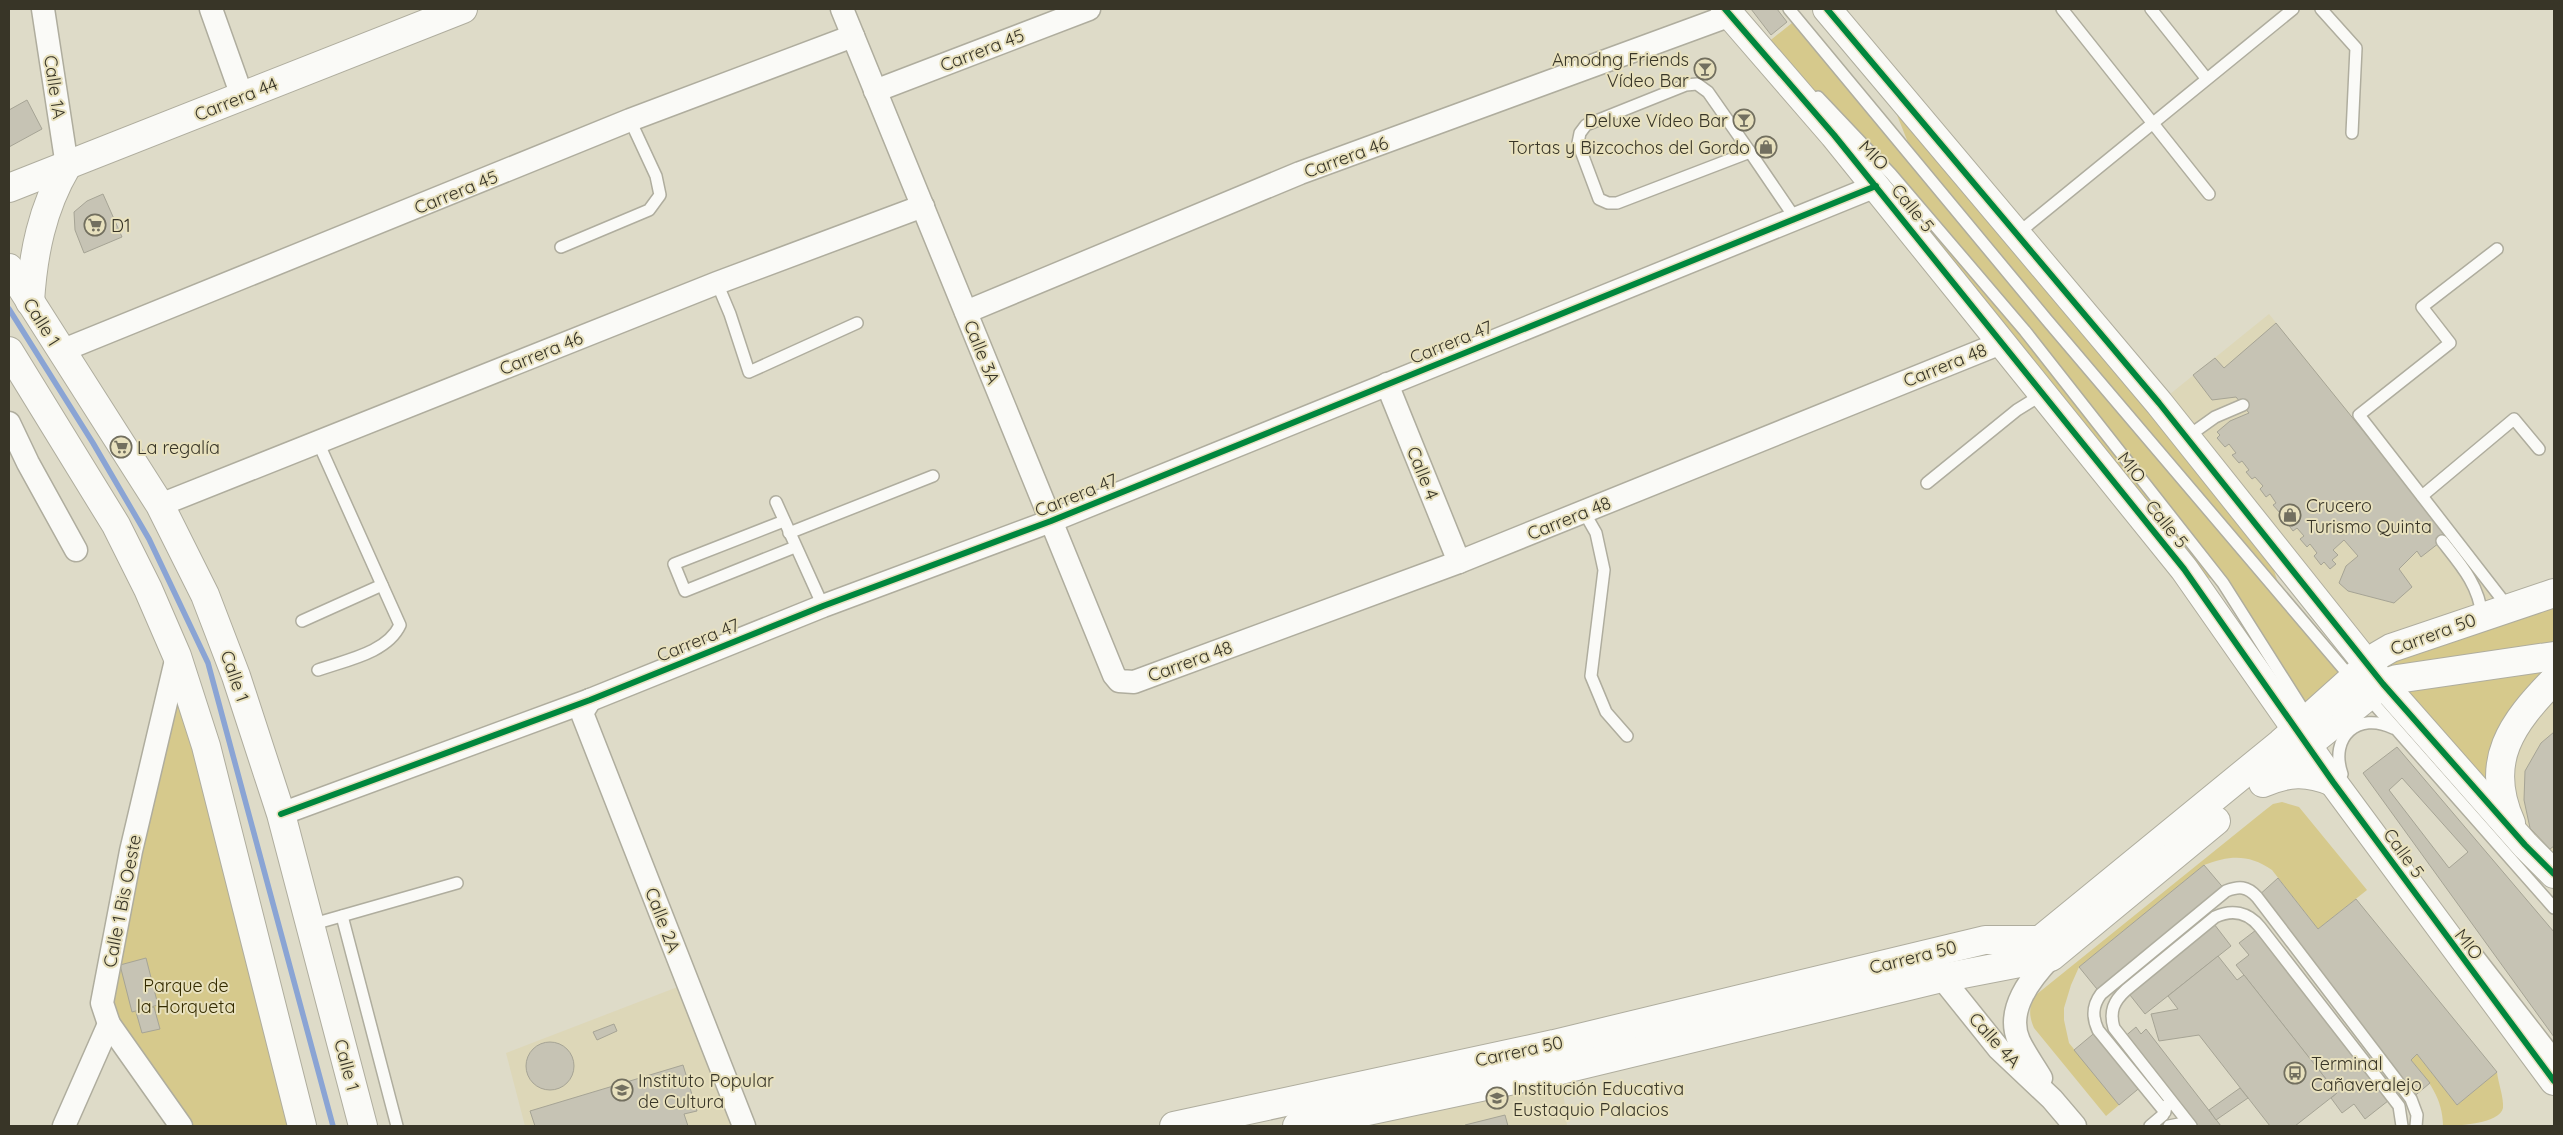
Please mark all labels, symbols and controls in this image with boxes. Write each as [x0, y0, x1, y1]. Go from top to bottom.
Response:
street label: Carrera 45 [937, 23, 1027, 77]
place label: Amodng Friends Vídeo Bar [1552, 48, 1689, 92]
street label: Calle 1A [39, 54, 71, 121]
bar icon: Amodng Friends Vídeo Bar [1693, 57, 1717, 81]
street label: Carrera 44 [191, 72, 281, 126]
bar icon: Deluxe Vídeo Bar [1732, 108, 1756, 132]
place label: Deluxe Vídeo Bar [1585, 109, 1728, 132]
street label: Carrera 46 [1301, 131, 1392, 183]
shop icon: Tortas y Bizcochos del Gordo [1754, 135, 1778, 159]
street label: MIO [1854, 135, 1894, 175]
place label: Tortas y Bizcochos del Gordo [1508, 136, 1750, 159]
street label: Carrera 45 [411, 165, 501, 219]
street label: Calle 5 [1887, 179, 1939, 237]
supermarket icon: D1 [83, 213, 107, 237]
place label: D1 [111, 214, 131, 237]
street label: Calle 1 [18, 294, 66, 350]
street label: Carrera 47 [1406, 315, 1496, 369]
street label: Calle 3A [959, 317, 1005, 388]
street label: Carrera 46 [496, 326, 586, 380]
street label: Carrera 48 [1900, 338, 1990, 392]
supermarket icon: La regalía [109, 435, 133, 459]
place label: La regalía [137, 436, 220, 459]
street label: Calle 4 [1402, 443, 1444, 503]
street label: MIO [2113, 447, 2151, 487]
street label: Carrera 47 [1031, 468, 1121, 522]
street label: Carrera 48 [1524, 491, 1614, 545]
place label: Crucero Turismo Quinta [2306, 494, 2432, 538]
street label: Calle 5 [2141, 495, 2193, 553]
shop icon: Crucero Turismo Quinta [2278, 503, 2302, 527]
street label: Carrera 50 [2387, 608, 2479, 660]
street label: Carrera 47 [653, 613, 743, 667]
street label: Carrera 48 [1145, 635, 1235, 687]
street label: Calle 1 [216, 647, 254, 705]
street label: Calle 5 [2378, 824, 2430, 882]
street label: Calle 1 Bis Oeste [98, 833, 146, 969]
street label: Calle 2A [640, 884, 686, 956]
street label: MIO [2450, 924, 2488, 964]
street label: Carrera 50 [1867, 935, 1959, 979]
park label: Parque de la Horqueta [137, 974, 235, 1018]
street label: Calle 4A [1964, 1007, 2026, 1073]
street label: Carrera 50 [1473, 1030, 1565, 1072]
street label: Calle 1 [329, 1037, 365, 1093]
place label: Terminal Cañaveralejo [2311, 1052, 2422, 1096]
bus stop icon: Terminal Cañaveralejo [2283, 1061, 2307, 1085]
place label: Instituto Popular de Cultura [638, 1069, 774, 1113]
place label: Institución Educativa Eustaquio Palacios [1513, 1077, 1684, 1121]
school or university icon: Instituto Popular de Cultura [610, 1078, 634, 1102]
school or university icon: Institución Educativa Eustaquio Palacios [1485, 1086, 1509, 1110]

